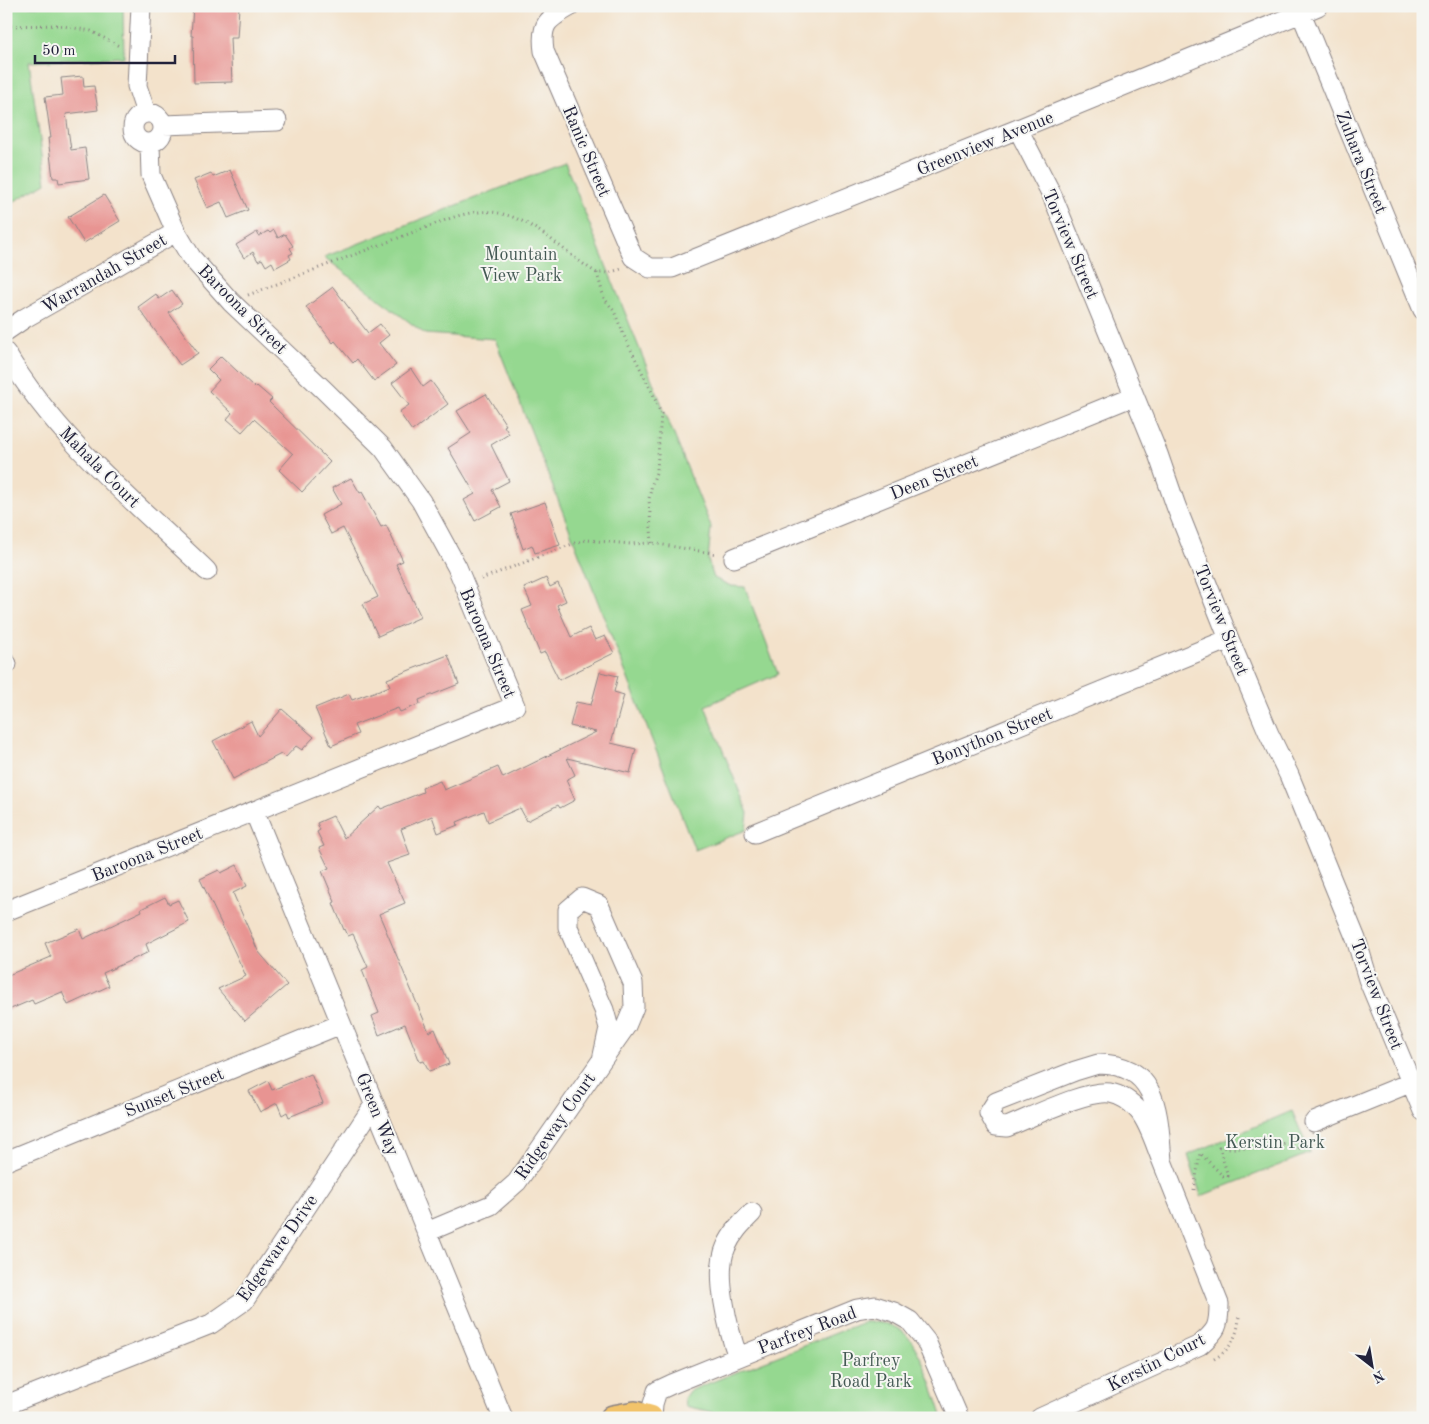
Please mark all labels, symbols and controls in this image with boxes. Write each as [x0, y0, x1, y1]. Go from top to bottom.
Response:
scale bar [35, 32, 175, 64]
text: 50 m [42, 44, 76, 59]
street label: Ranic Street [559, 103, 613, 200]
street label: Greenview Avenue [915, 108, 1056, 180]
street label: Zuhara Street [1332, 108, 1390, 216]
street label: Torview Street [1039, 187, 1101, 302]
street label: Warrandah Street [39, 231, 170, 317]
park label: Mountain View Park [480, 246, 562, 285]
street label: Baroona Street [194, 262, 290, 358]
street label: Mahala Court [56, 424, 143, 511]
street label: Deen Street [888, 452, 981, 504]
street label: Torview Street [1191, 563, 1251, 678]
street label: Baroona Street [456, 586, 518, 701]
street label: Bonython Street [930, 705, 1055, 769]
street label: Baroona Street [89, 824, 205, 885]
street label: Torview Street [1347, 936, 1405, 1052]
street label: Sunset Street [122, 1065, 227, 1121]
street label: Green Way [352, 1070, 402, 1159]
street label: Ridgeway Court [512, 1070, 599, 1183]
park label: Kerstin Park [1225, 1134, 1325, 1152]
street label: Edgeware Drive [234, 1192, 321, 1305]
street label: Parfrey Road [756, 1304, 859, 1358]
street label: Kerstin Court [1105, 1331, 1208, 1395]
north arrow [1346, 1342, 1396, 1392]
park label: Parfrey Road Park [830, 1352, 912, 1391]
text: N [1370, 1368, 1386, 1385]

